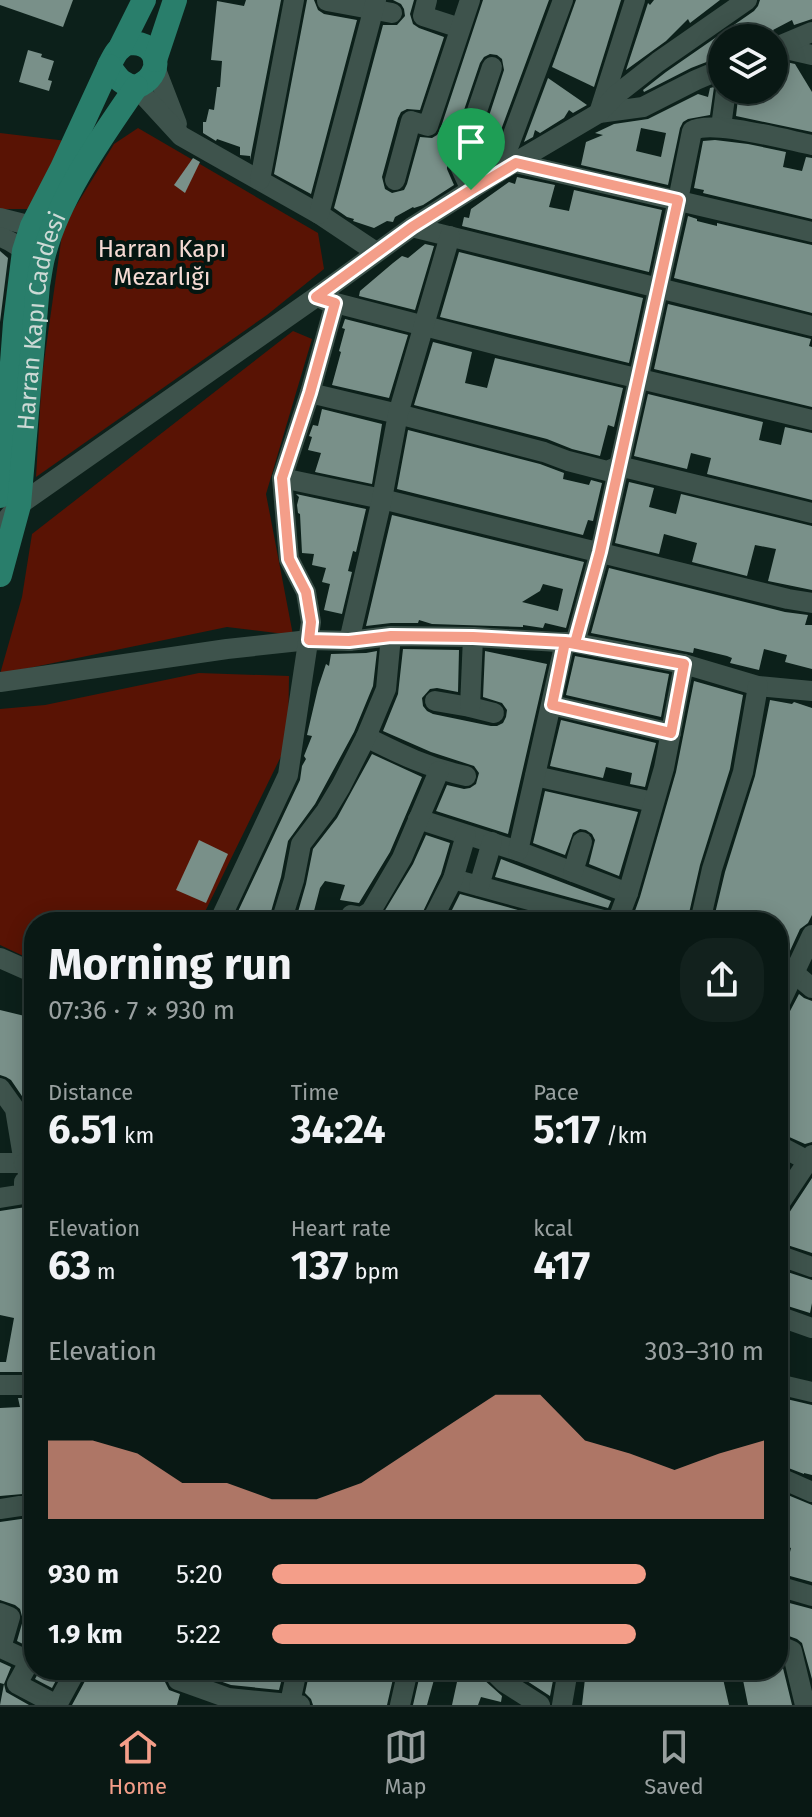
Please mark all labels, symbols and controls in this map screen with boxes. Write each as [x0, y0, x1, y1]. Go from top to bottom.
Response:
map controls [708, 24, 788, 104]
button: layers [708, 24, 788, 104]
pin [437, 108, 505, 190]
icon: arrive [449, 120, 493, 164]
street label: Harran Kapı Caddesi [11, 207, 72, 432]
park label: Harran Kapı Mezarlığı [98, 235, 226, 291]
text: Morning run [48, 938, 292, 991]
button: share [680, 938, 764, 1022]
text: 07:36 · 7 × 930 m [48, 995, 235, 1026]
text: Distance [48, 1079, 133, 1106]
text: Time [291, 1079, 339, 1106]
text: Pace [533, 1079, 579, 1106]
text: 6.51 [48, 1106, 118, 1154]
text: 34:24 [291, 1106, 386, 1154]
text: 5:17 [533, 1106, 600, 1154]
text: km [118, 1122, 154, 1149]
text: /km [600, 1122, 648, 1149]
text: Elevation [48, 1215, 140, 1242]
text: Heart rate [291, 1215, 391, 1242]
text: kcal [533, 1215, 573, 1242]
text: 63 [48, 1242, 91, 1290]
text: 137 [291, 1242, 349, 1290]
text: 417 [533, 1242, 590, 1290]
text: m [91, 1258, 116, 1285]
text: bpm [349, 1258, 399, 1285]
text: Elevation [48, 1336, 157, 1367]
text: 303–310 m [645, 1336, 764, 1367]
text: 930 m [48, 1559, 119, 1590]
text: 5:20 [176, 1559, 223, 1590]
text: 1.9 km [48, 1619, 123, 1650]
text: 5:22 [176, 1619, 221, 1650]
tab: Home [108, 1725, 167, 1800]
tab: Map [384, 1725, 428, 1800]
tab: Saved [644, 1725, 704, 1800]

